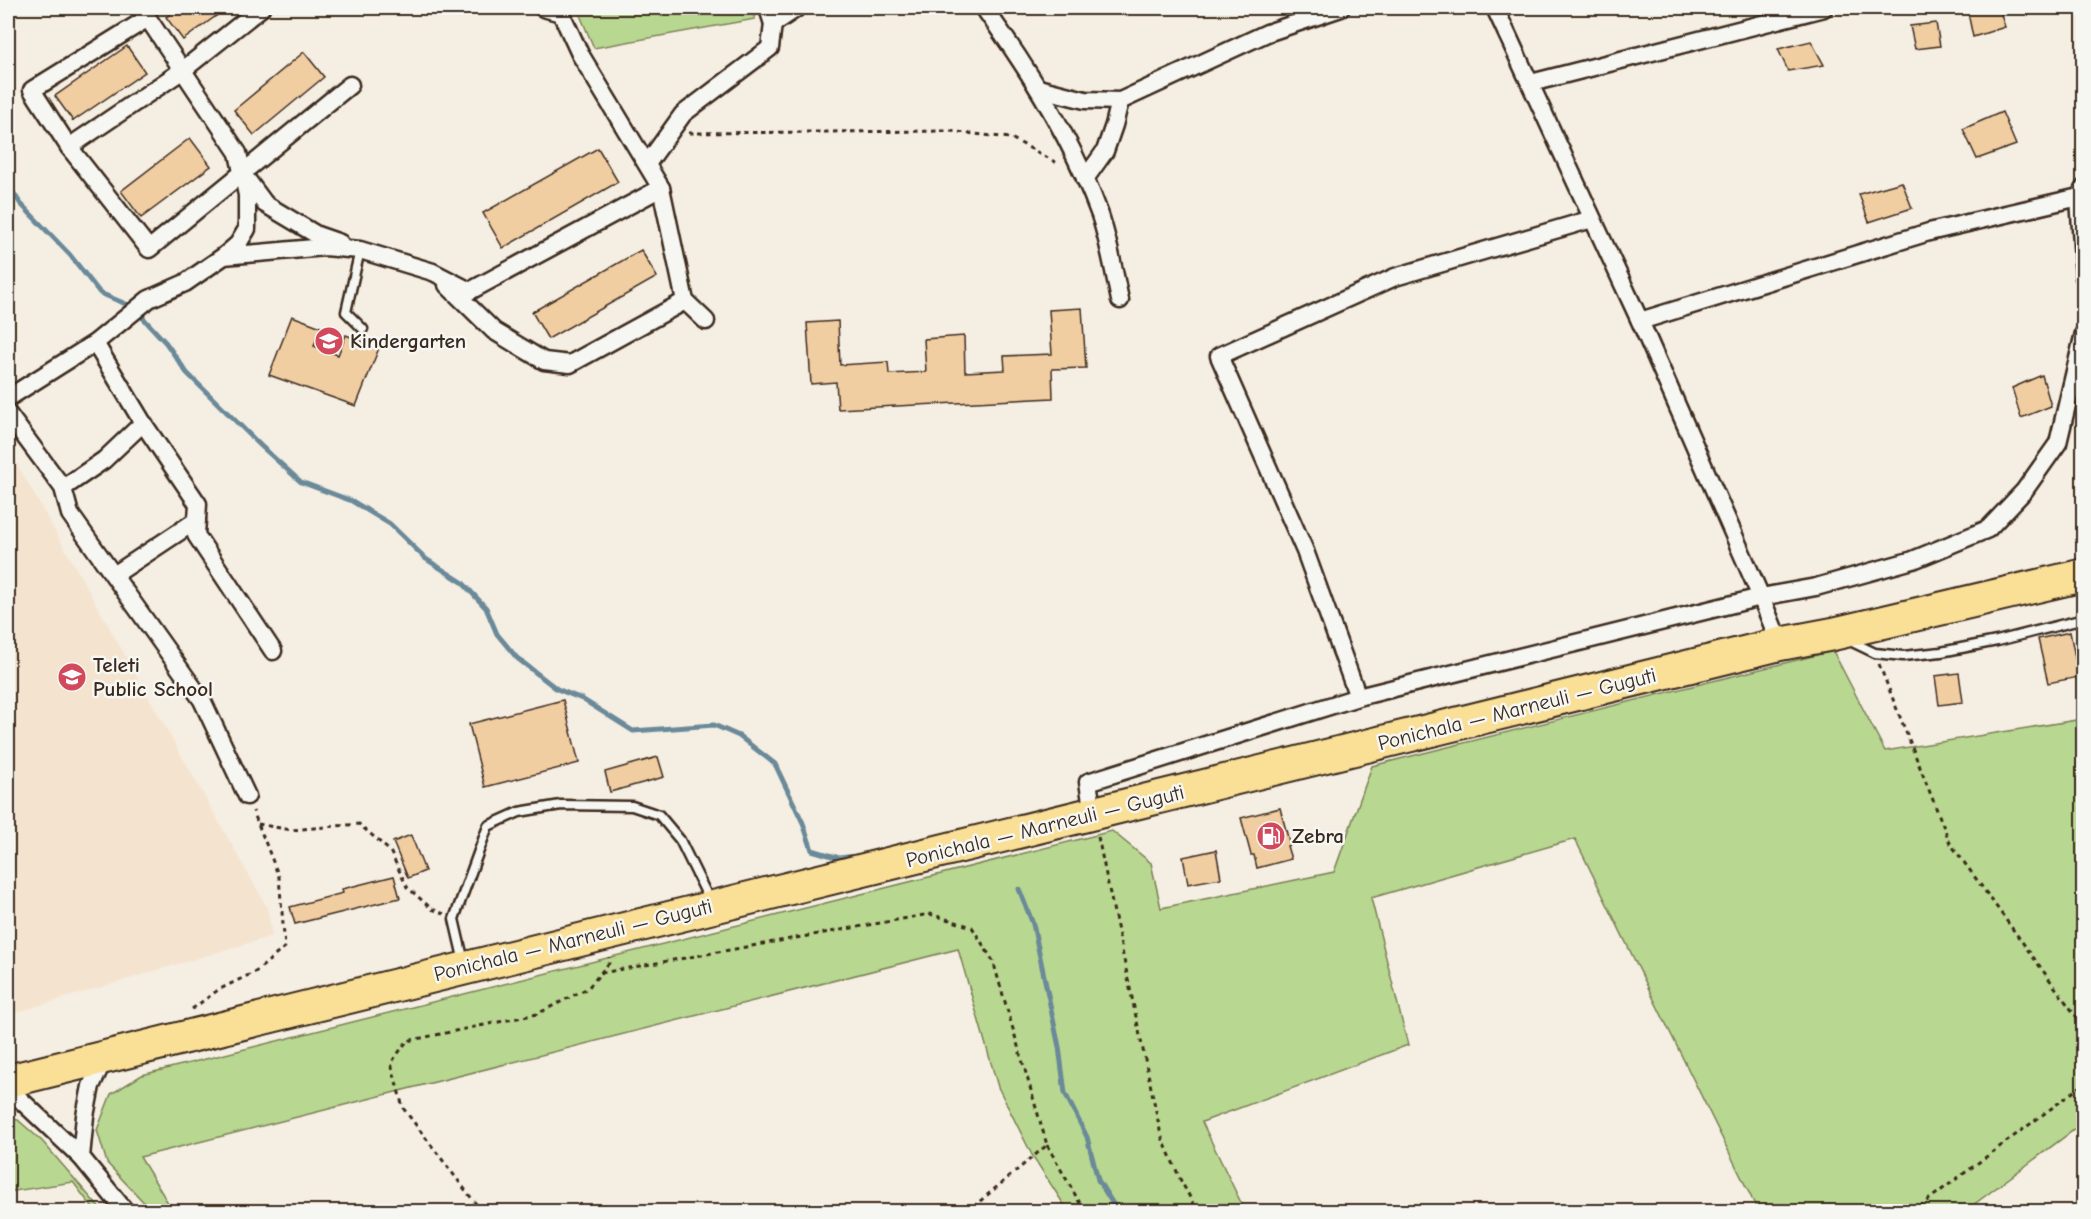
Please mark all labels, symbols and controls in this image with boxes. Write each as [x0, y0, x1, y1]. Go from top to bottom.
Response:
school or university icon: Kindergarten [313, 325, 345, 357]
place label: Kindergarten [350, 329, 466, 353]
place label: Teleti Public School [93, 653, 213, 701]
school or university icon: Teleti Public School [56, 661, 88, 693]
street label: Ponichala — Marneuli — Guguti [1375, 663, 1659, 755]
street label: Ponichala — Marneuli — Guguti [903, 780, 1187, 872]
fuel station icon: Zebra [1255, 820, 1287, 852]
place label: Zebra [1292, 824, 1344, 848]
street label: Ponichala — Marneuli — Guguti [431, 894, 715, 986]

